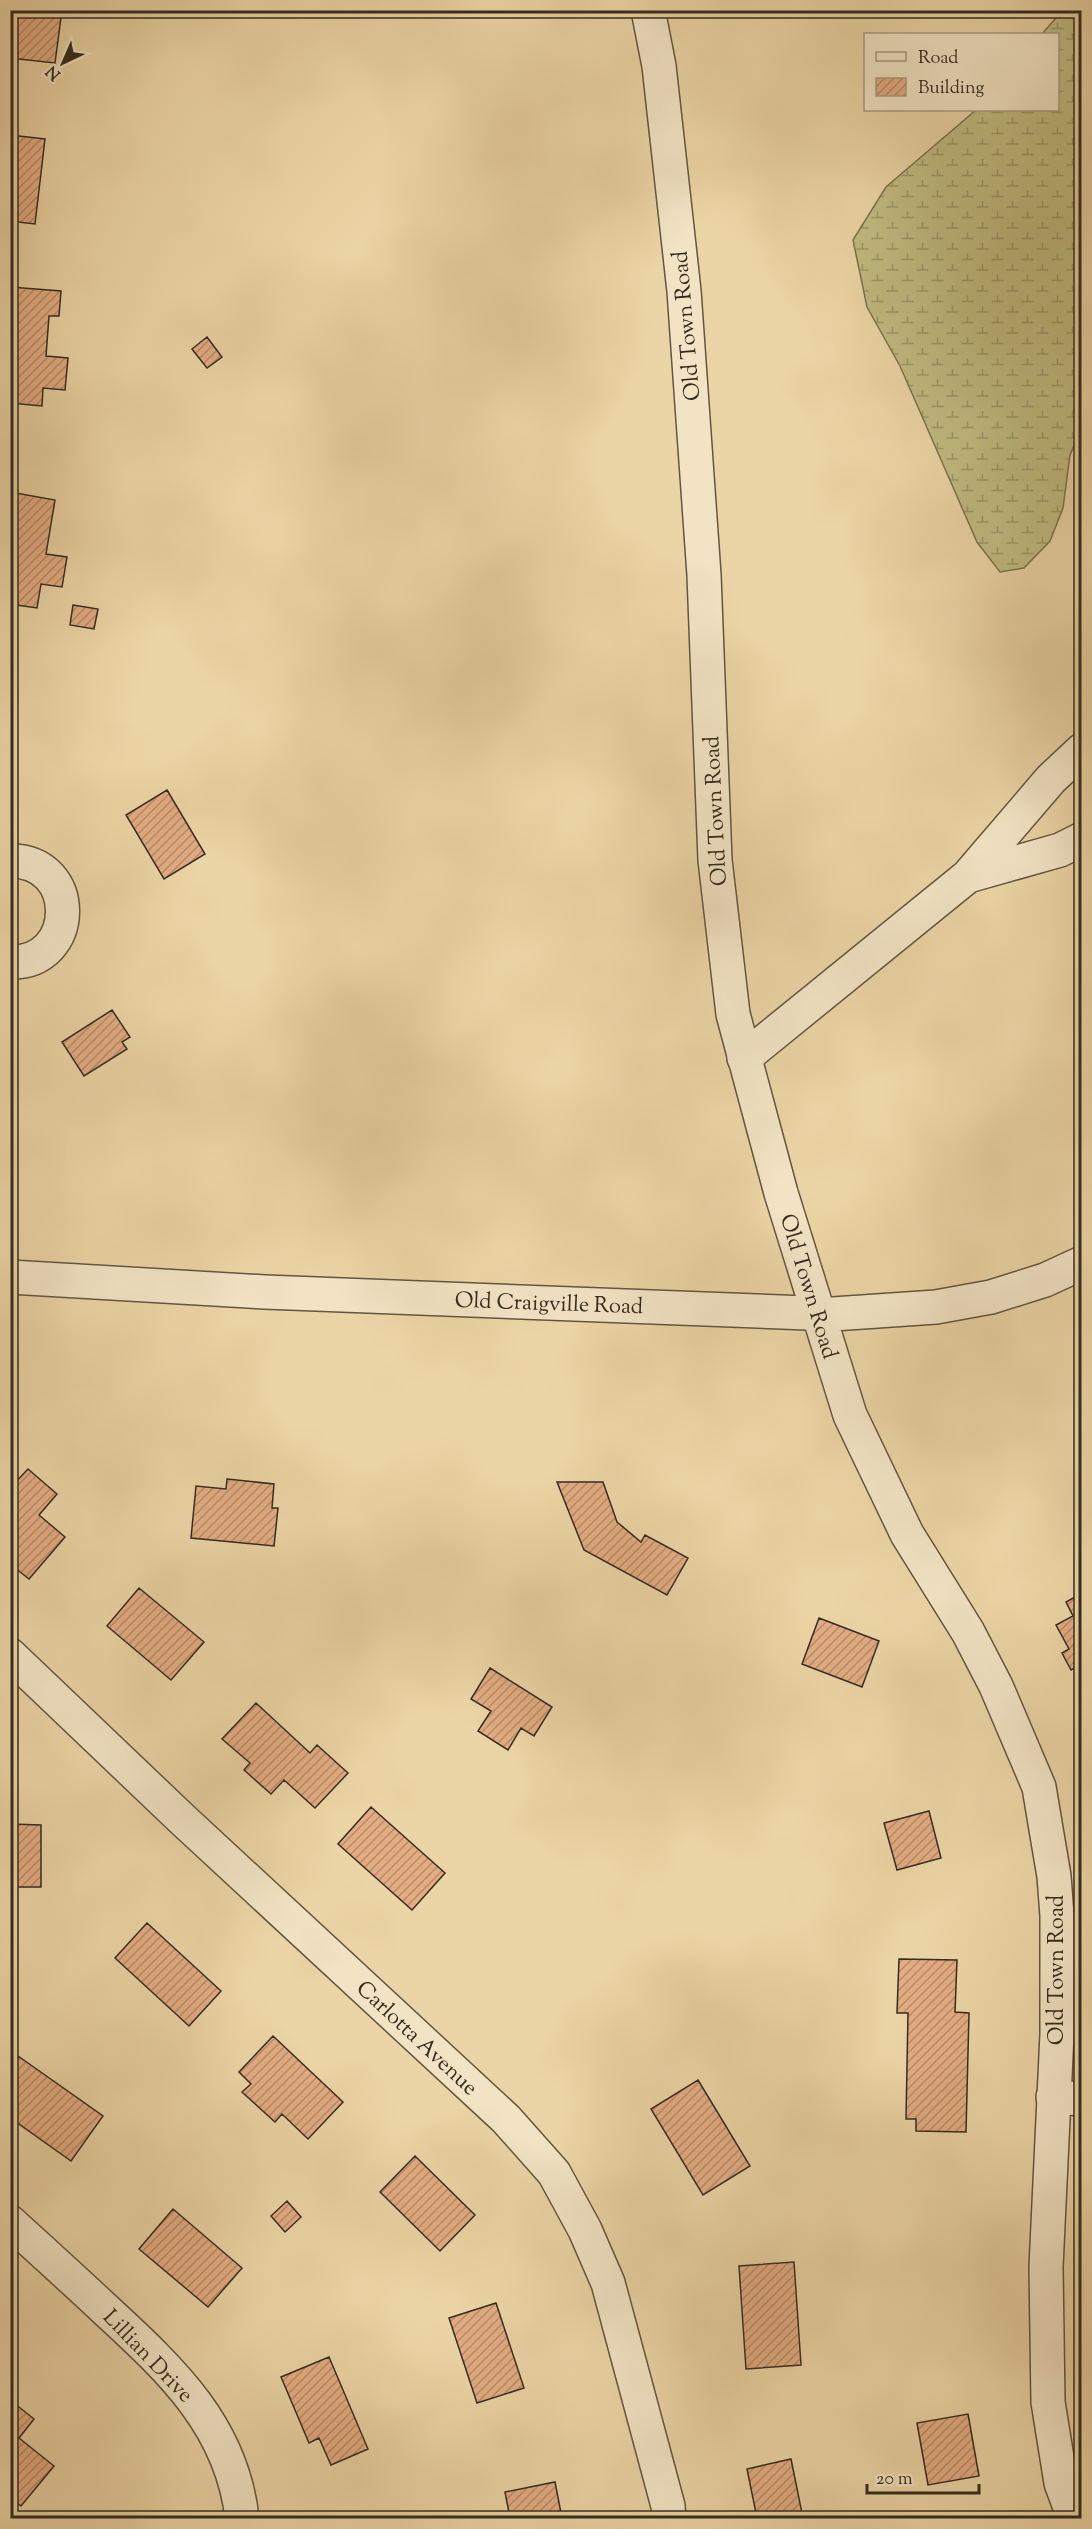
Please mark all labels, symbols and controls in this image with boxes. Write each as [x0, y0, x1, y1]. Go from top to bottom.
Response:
north arrow [33, 33, 93, 93]
legend [864, 33, 1059, 111]
text: Road [918, 46, 958, 72]
text: N [42, 59, 67, 85]
text: Building [918, 76, 984, 102]
street label: Old Town Road [665, 249, 710, 402]
street label: Old Town Road [697, 735, 737, 887]
street label: Old Town Road [770, 1210, 844, 1363]
street label: Old Craigville Road [454, 1286, 644, 1324]
street label: Old Town Road [1042, 1895, 1074, 2045]
street label: Carlotta Avenue [348, 1974, 484, 2104]
street label: Lillian Drive [94, 2303, 200, 2411]
scale bar [867, 2457, 980, 2495]
text: 20 m [876, 2467, 913, 2493]

